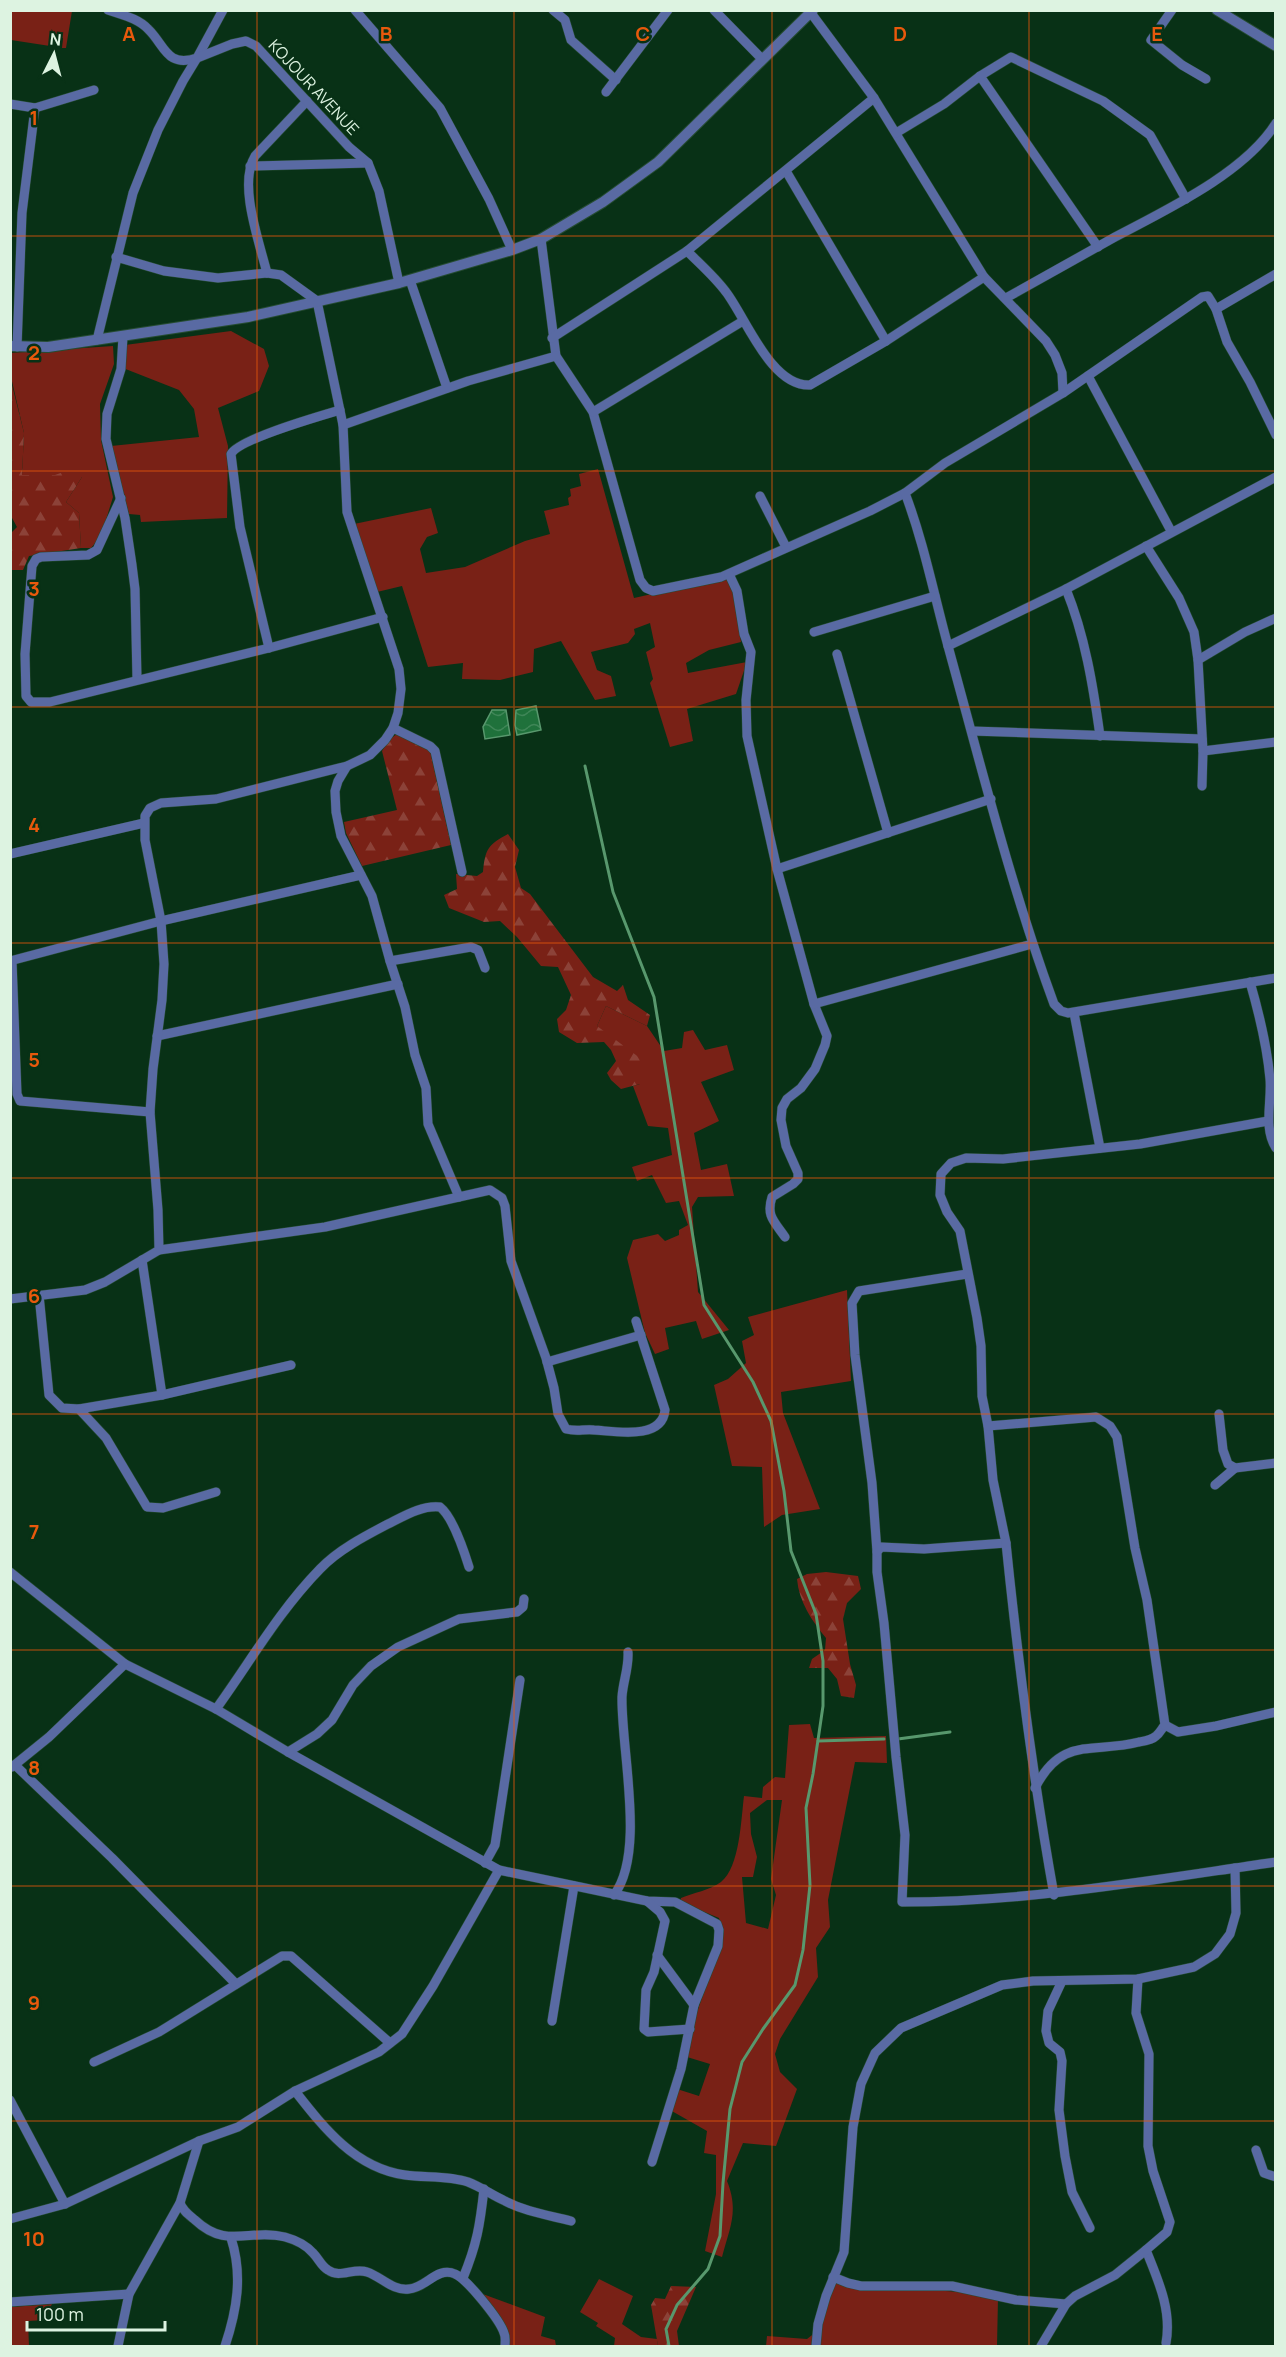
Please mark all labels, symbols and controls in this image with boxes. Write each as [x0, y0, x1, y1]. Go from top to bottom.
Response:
text: A [122, 20, 136, 47]
text: B [380, 20, 393, 47]
text: C [636, 20, 650, 47]
text: D [893, 20, 907, 47]
text: E [1151, 20, 1163, 47]
north arrow [24, 24, 84, 84]
text: N [49, 28, 62, 51]
street label: KOJOUR AVENUE [264, 34, 364, 140]
text: 1 [30, 104, 38, 131]
text: 2 [28, 339, 40, 366]
text: 3 [28, 575, 40, 602]
text: 4 [28, 811, 40, 838]
text: 5 [28, 1046, 40, 1073]
text: 6 [28, 1282, 40, 1309]
text: 7 [29, 1518, 39, 1545]
text: 8 [28, 1754, 40, 1781]
text: 9 [28, 1989, 40, 2016]
text: 10 [23, 2225, 45, 2252]
scale bar [27, 2294, 165, 2332]
text: 100 m [36, 2302, 84, 2326]

